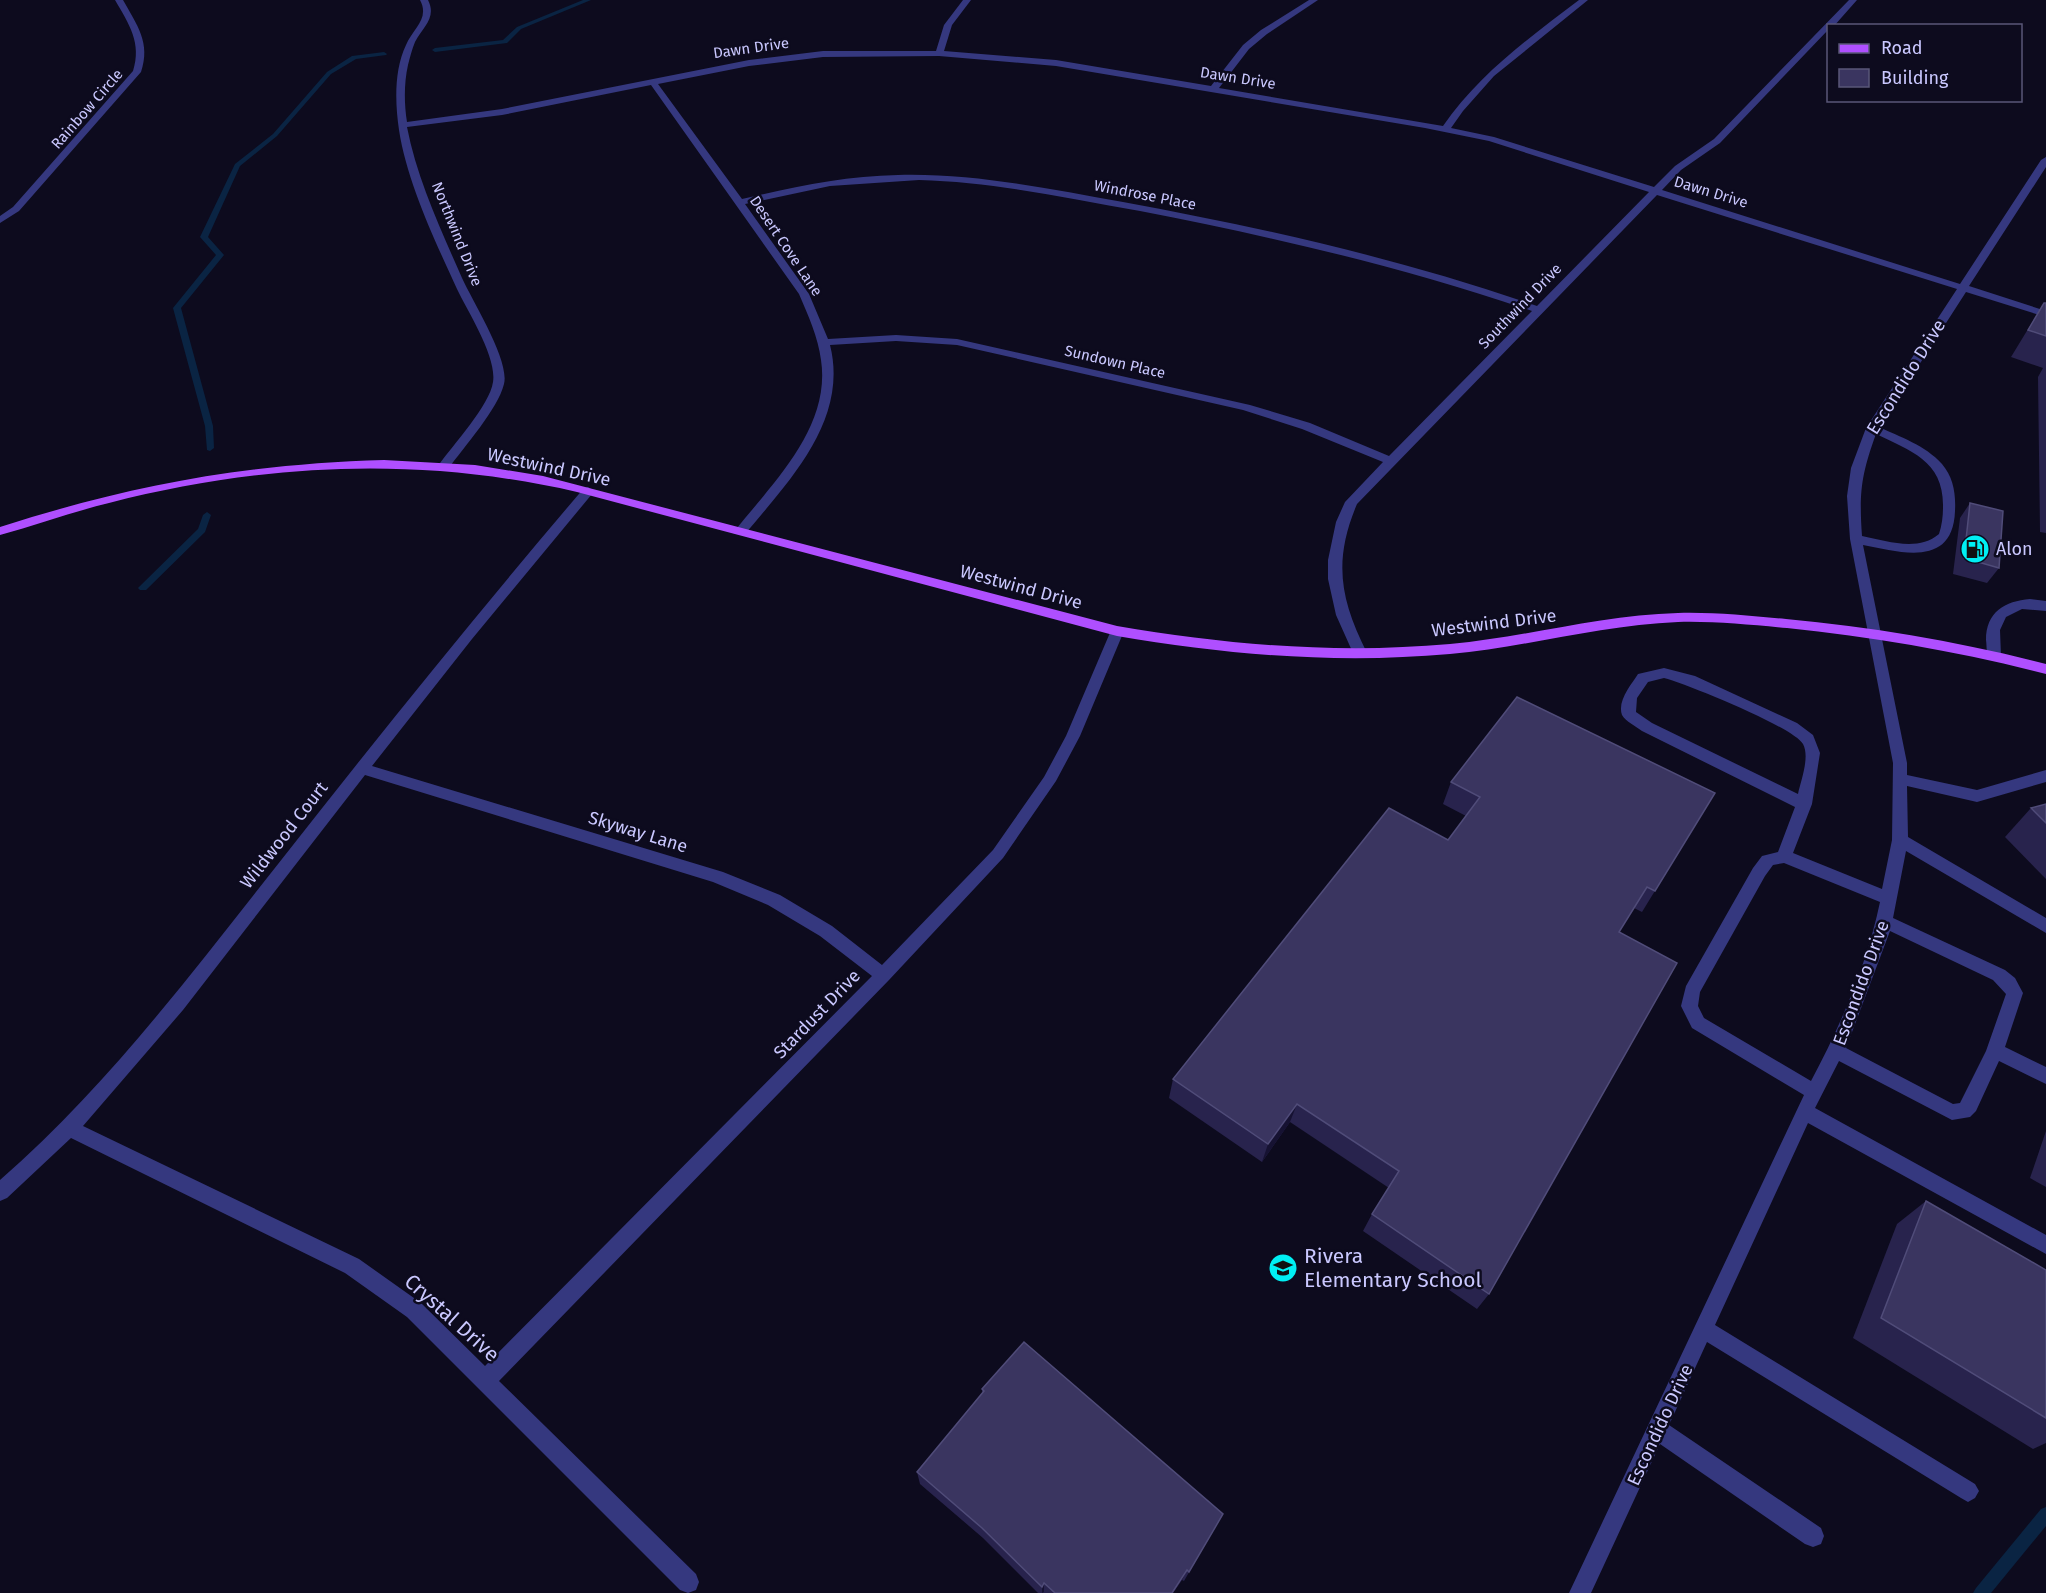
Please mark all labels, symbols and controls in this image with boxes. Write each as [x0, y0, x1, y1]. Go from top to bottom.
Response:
legend [1827, 24, 2022, 102]
street label: Dawn Drive [712, 34, 790, 62]
text: Road [1881, 37, 1923, 59]
street label: Dawn Drive [1199, 63, 1277, 93]
street label: Rainbow Circle [47, 65, 127, 153]
text: Building [1881, 67, 1949, 89]
street label: Dawn Drive [1672, 172, 1750, 212]
street label: Windrose Place [1092, 176, 1198, 214]
street label: Northwind Drive [428, 179, 486, 289]
street label: Desert Cove Lane [746, 193, 826, 299]
street label: Southwind Drive [1475, 260, 1565, 352]
street label: Escondido Drive [1862, 315, 1950, 439]
street label: Sundown Place [1063, 342, 1167, 382]
street label: Westwind Drive [485, 443, 613, 491]
fuel station icon: Alon [1959, 533, 1991, 565]
place label: Alon [1996, 538, 2033, 560]
street label: Westwind Drive [957, 560, 1085, 614]
street label: Westwind Drive [1430, 604, 1558, 642]
street label: Wildwood Court [235, 777, 333, 893]
street label: Skyway Lane [586, 806, 690, 858]
street label: Escondido Drive [1828, 918, 1894, 1048]
street label: Stardust Drive [769, 965, 865, 1063]
place label: Rivera Elementary School [1304, 1243, 1482, 1293]
school or university icon: Rivera Elementary School [1267, 1252, 1299, 1284]
street label: Crystal Drive [399, 1268, 505, 1368]
street label: Escondido Drive [1622, 1361, 1698, 1489]

